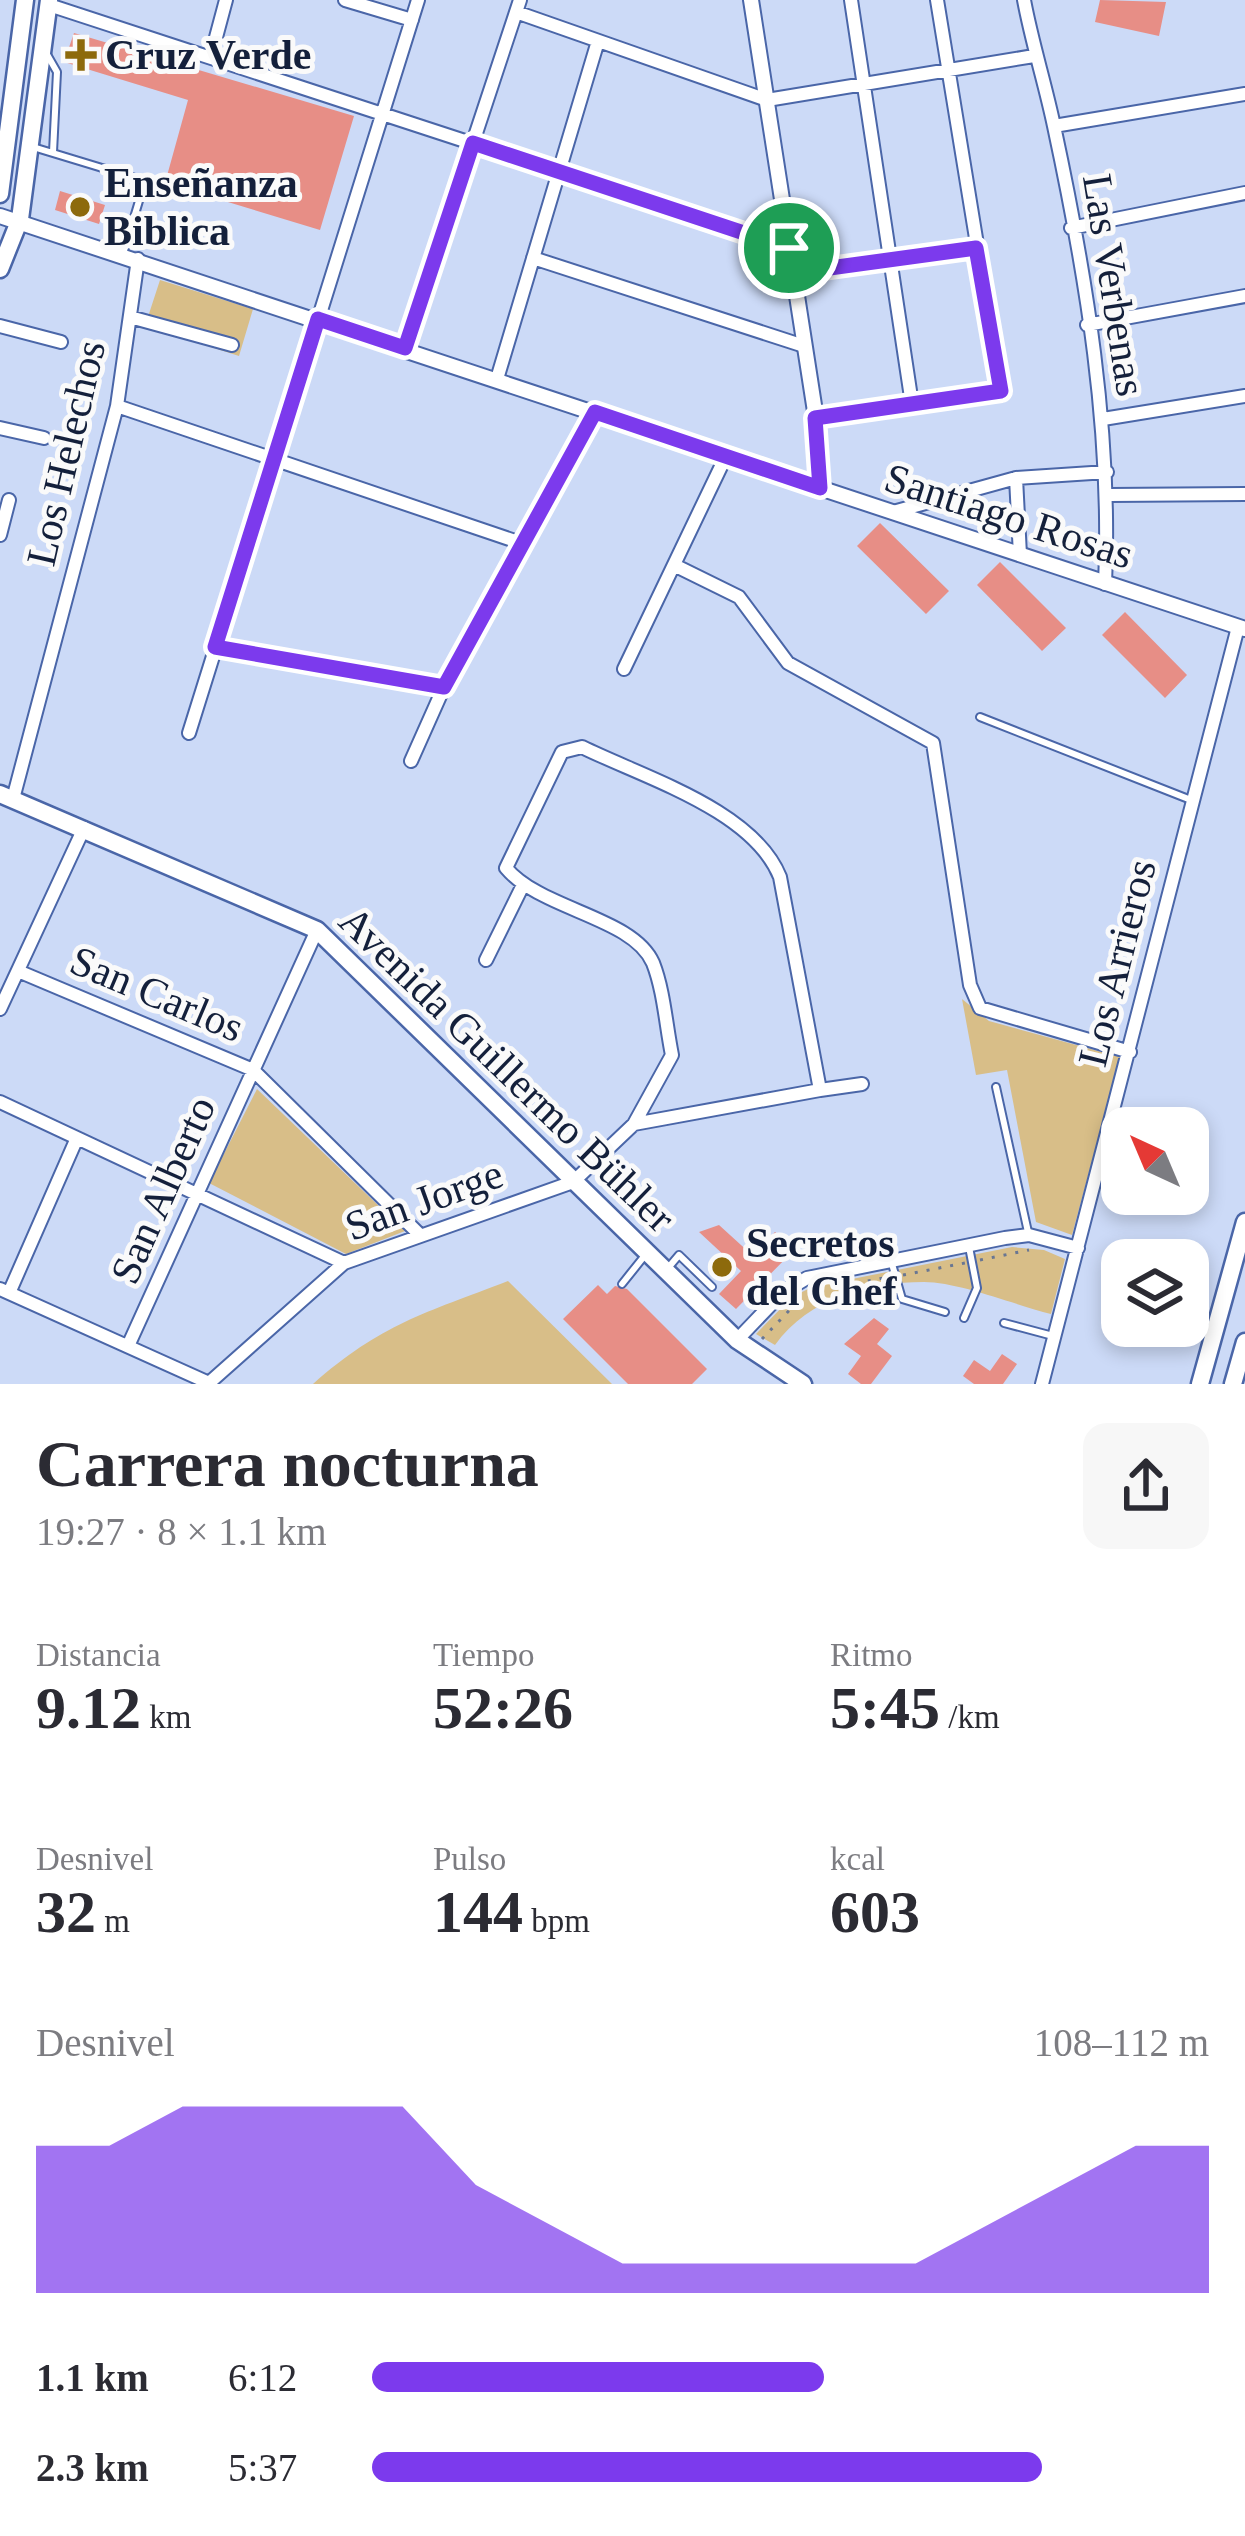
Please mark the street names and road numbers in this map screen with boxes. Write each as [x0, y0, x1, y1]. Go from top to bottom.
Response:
street label: Las Verbenas [1074, 171, 1154, 399]
street label: Los Helechos [18, 336, 114, 570]
street label: Santiago Rosas [879, 454, 1139, 578]
street label: Los Arrieros [1069, 855, 1165, 1071]
street label: Avenida Guillermo Bühler [330, 897, 684, 1241]
street label: San Carlos [64, 937, 250, 1051]
street label: San Alberto [101, 1090, 225, 1290]
street label: San Jorge [339, 1150, 509, 1250]

